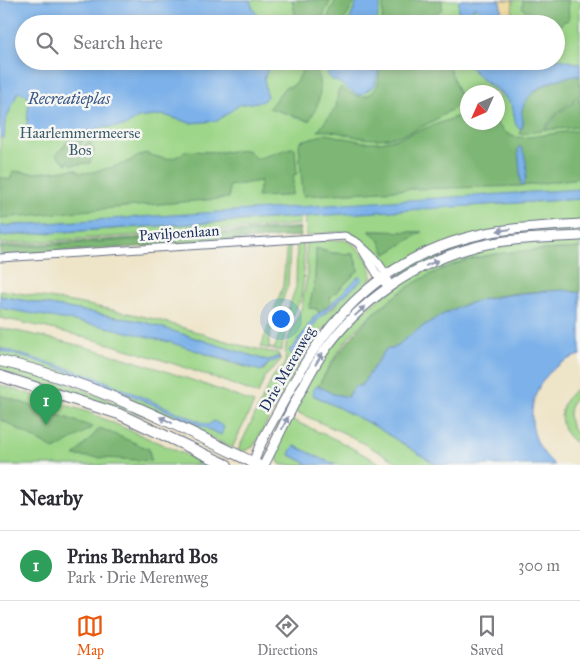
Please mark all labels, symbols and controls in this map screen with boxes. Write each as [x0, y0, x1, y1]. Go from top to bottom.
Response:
search box [15, 15, 565, 70]
icon: search [33, 29, 61, 57]
text: Search here [73, 31, 163, 54]
north arrow [460, 85, 505, 130]
water label: Recreatieplas [27, 89, 110, 109]
park label: Haarlemmermeerse Bos [20, 124, 140, 159]
street label: Paviljoenlaan [138, 221, 220, 245]
one-way arrow [496, 226, 512, 234]
one-way arrow [425, 258, 439, 266]
one-way arrow [353, 305, 365, 317]
your location [268, 306, 294, 332]
street label: Drie Merenweg [255, 322, 319, 415]
one-way arrow [315, 353, 324, 366]
pin: 1 [30, 384, 62, 425]
one-way arrow [158, 416, 173, 424]
one-way arrow [281, 416, 289, 430]
text: Nearby [20, 485, 83, 511]
text: Prins Bernhard Bos [67, 545, 218, 568]
text: 1 [33, 556, 39, 575]
text: 300 m [518, 556, 560, 575]
text: Park · Drie Merenweg [67, 568, 208, 587]
tab: Map [76, 612, 104, 659]
tab: Directions [257, 612, 318, 659]
tab: Saved [470, 612, 504, 659]

